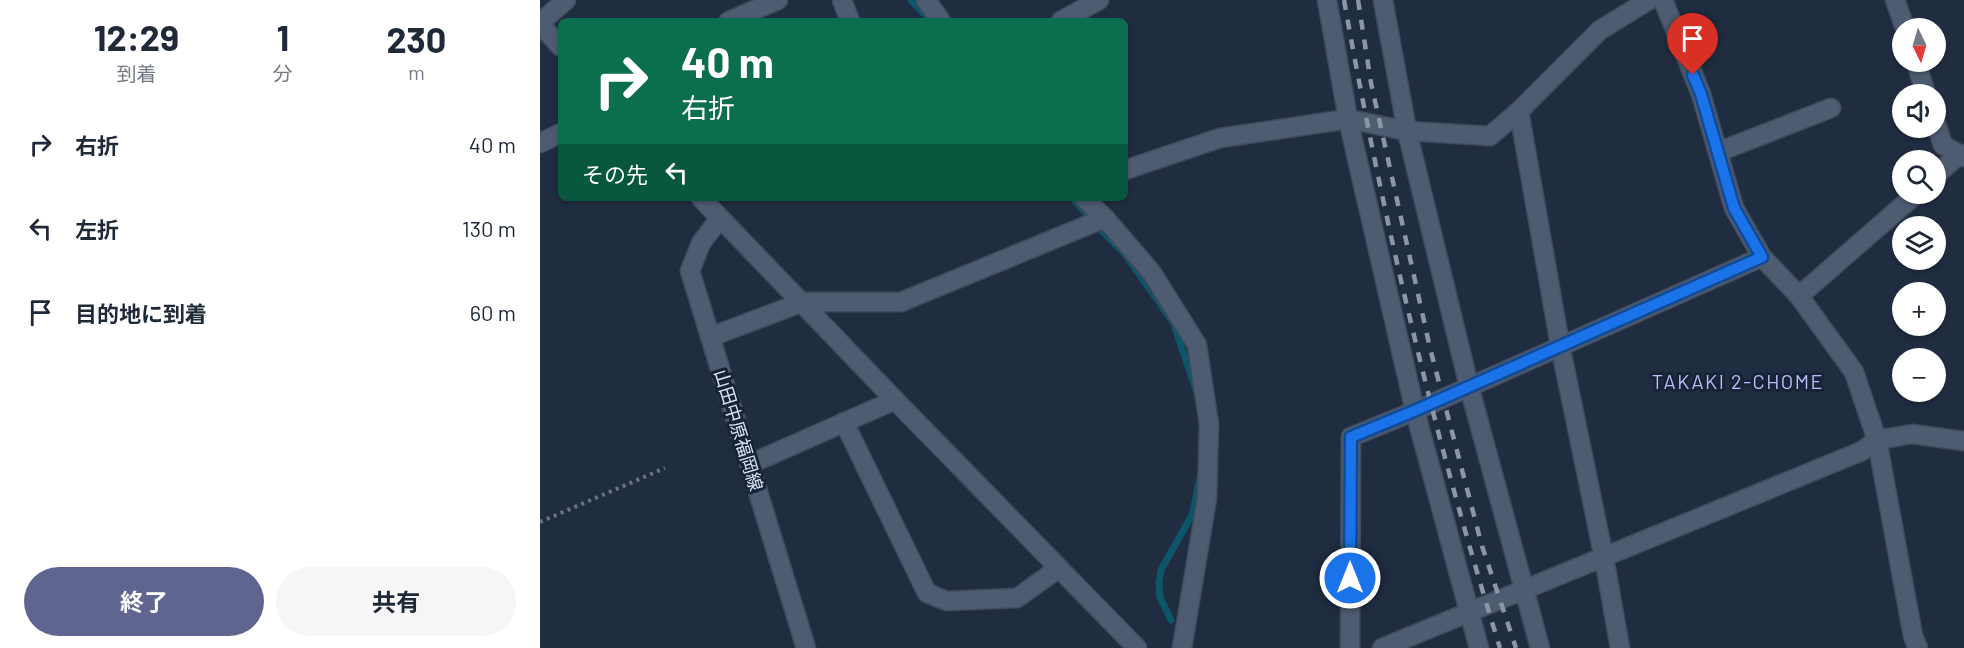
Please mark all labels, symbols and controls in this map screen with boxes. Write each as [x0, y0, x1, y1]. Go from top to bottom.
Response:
pin [1667, 13, 1718, 75]
text: 12:29 [94, 15, 179, 58]
text: 1 [276, 15, 289, 58]
text: 230 [387, 17, 446, 60]
north arrow [1892, 18, 1946, 72]
map controls [1892, 18, 1946, 402]
icon: arrive [1676, 22, 1709, 55]
text: 40 m [681, 36, 774, 86]
icon: right [582, 42, 660, 120]
text: m [408, 60, 425, 84]
text: 到着 [116, 61, 156, 85]
text: 分 [273, 61, 293, 85]
button: sound [1892, 84, 1946, 138]
text: 右折 [681, 91, 735, 123]
icon: right [24, 128, 57, 161]
text: 40 m [469, 131, 516, 157]
text: 右折 [75, 132, 119, 158]
button: search [1892, 150, 1946, 204]
icon: left [660, 156, 693, 189]
text: その先 [582, 161, 648, 187]
icon: left [24, 212, 57, 245]
text: 130 m [462, 215, 516, 241]
text: 左折 [75, 216, 119, 242]
button: layers [1892, 216, 1946, 270]
button: + [1892, 282, 1946, 336]
icon: arrive [24, 296, 57, 329]
text: 60 m [470, 299, 516, 325]
text: 目的地に到着 [75, 300, 207, 326]
button: − [1892, 348, 1946, 402]
street label: 山田中原福岡線 [710, 367, 768, 493]
district label: TAKAKI 2-CHOME [1652, 369, 1824, 393]
position arrow [1318, 546, 1382, 610]
button: 終了 [24, 567, 264, 636]
button: 共有 [276, 567, 516, 636]

